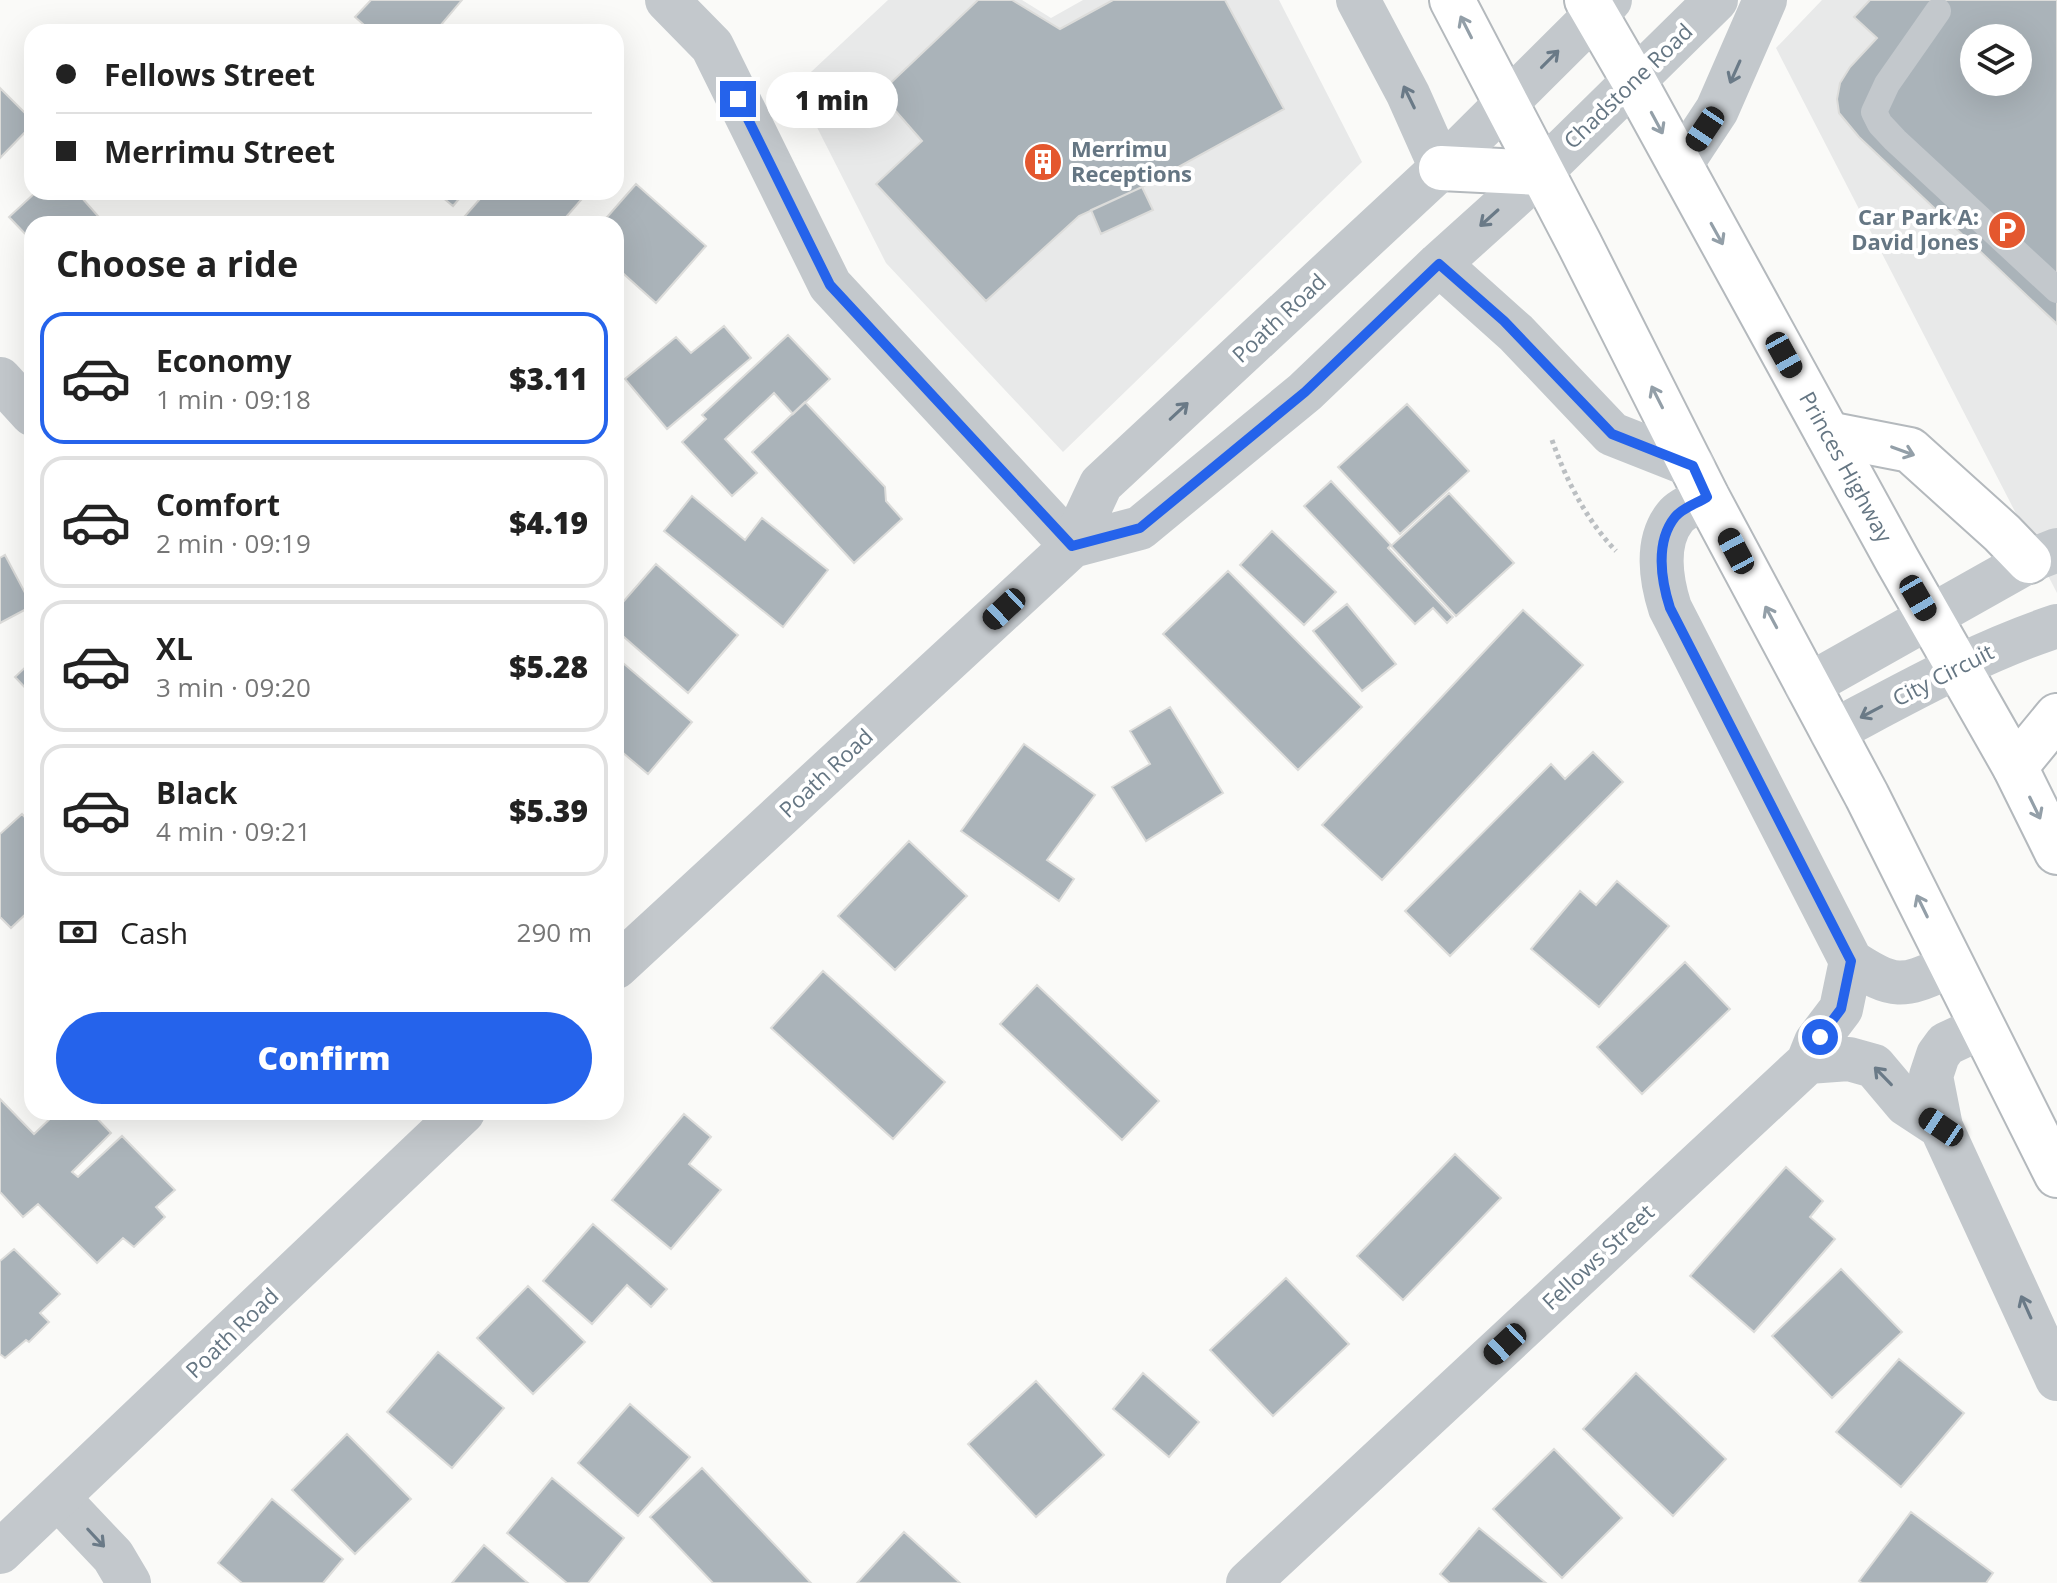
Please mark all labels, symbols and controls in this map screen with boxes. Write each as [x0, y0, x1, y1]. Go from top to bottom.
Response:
one-way arrow [1457, 16, 1473, 40]
street label: Chadstone Road [1556, 16, 1698, 155]
map controls [1960, 24, 2032, 96]
button: layers [1960, 24, 2032, 96]
one-way arrow [1540, 50, 1559, 69]
text: Fellows Street [104, 54, 315, 95]
one-way arrow [1727, 60, 1742, 84]
callout: 1 min [766, 71, 898, 127]
route end [720, 81, 756, 117]
text: 1 min [795, 82, 869, 118]
one-way arrow [1401, 86, 1416, 110]
car [1682, 102, 1728, 156]
one-way arrow [1649, 111, 1665, 134]
text: Merrimu Street [104, 131, 335, 172]
place label: Merrimu Receptions [1071, 133, 1192, 188]
building icon: Merrimu Receptions [1022, 141, 1064, 183]
place label: Car Park A: David Jones [1851, 201, 1979, 256]
one-way arrow [1480, 209, 1500, 227]
parking icon: Car Park A: David Jones [1986, 209, 2028, 251]
one-way arrow [1709, 222, 1725, 245]
text: Choose a ride [56, 239, 298, 288]
street label: Poath Road [1225, 266, 1332, 369]
car [1762, 328, 1806, 382]
text: Economy [156, 340, 292, 381]
icon: car [60, 342, 132, 414]
text: $3.11 [509, 358, 588, 399]
text: 1 min · 09:18 [156, 381, 311, 417]
one-way arrow [1649, 385, 1665, 409]
street label: Princes Highway [1793, 386, 1901, 548]
one-way arrow [1168, 402, 1188, 420]
one-way arrow [1891, 445, 1915, 460]
text: Comfort [156, 484, 280, 525]
icon: car [60, 486, 132, 558]
text: $4.19 [509, 502, 588, 543]
car [1714, 524, 1758, 578]
text: 2 min · 09:19 [156, 525, 311, 561]
car [1896, 571, 1940, 625]
car [978, 584, 1030, 634]
one-way arrow [1762, 606, 1778, 629]
text: XL [156, 628, 193, 669]
icon: car [60, 630, 132, 702]
street label: City Circuit [1887, 636, 1998, 712]
text: $5.28 [509, 646, 588, 687]
text: 3 min · 09:20 [156, 669, 311, 705]
one-way arrow [1859, 704, 1883, 720]
street label: Poath Road [772, 721, 879, 824]
text: Black [156, 772, 237, 813]
icon: car [60, 774, 132, 846]
text: $5.39 [509, 790, 588, 831]
one-way arrow [2028, 796, 2043, 820]
text: 4 min · 09:21 [156, 813, 311, 849]
one-way arrow [1913, 895, 1929, 919]
icon: cash [56, 910, 100, 954]
text: Cash [120, 912, 188, 953]
text: 290 m [517, 914, 592, 950]
button: Confirm [56, 1012, 592, 1104]
route start [1802, 1019, 1838, 1055]
one-way arrow [1873, 1066, 1892, 1086]
car [1914, 1104, 1968, 1150]
street label: Fellows Street [1535, 1197, 1660, 1316]
street label: Poath Road [178, 1280, 284, 1384]
one-way arrow [2018, 1296, 2033, 1320]
car [1479, 1319, 1531, 1369]
one-way arrow [87, 1528, 105, 1548]

